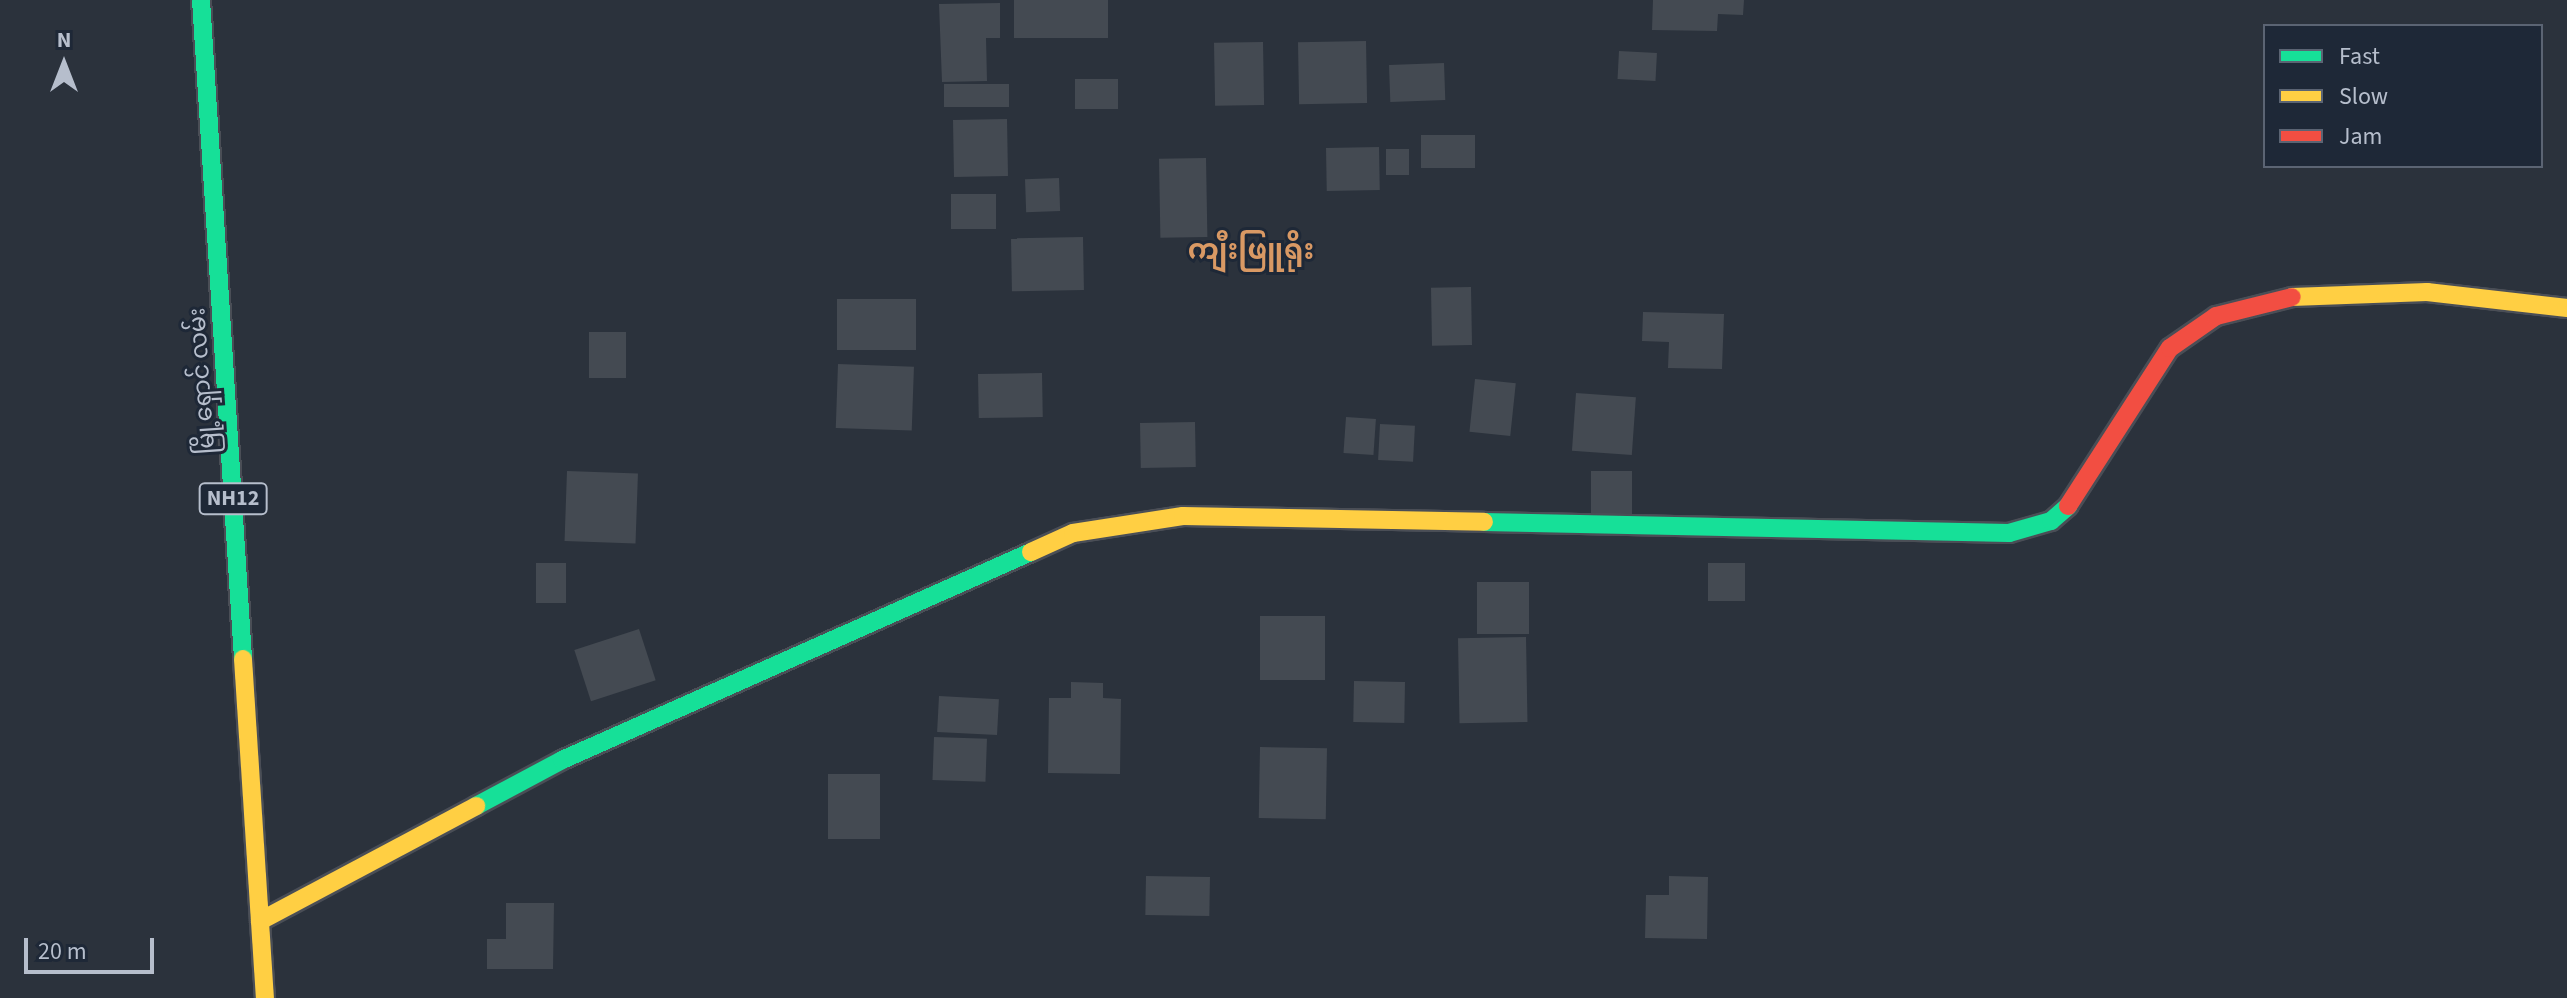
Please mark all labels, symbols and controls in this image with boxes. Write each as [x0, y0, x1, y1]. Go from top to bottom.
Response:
north arrow [24, 24, 104, 104]
text: N [57, 24, 71, 56]
legend [2263, 24, 2543, 168]
text: Fast [2339, 39, 2380, 74]
text: Slow [2339, 79, 2388, 114]
text: Jam [2339, 119, 2383, 154]
district label: ကျီးဖြူရိုး [1188, 233, 1314, 267]
street label: မြို့ရှောင် လမ်း [183, 307, 221, 455]
road number: NH12 [197, 481, 269, 517]
scale bar [28, 922, 158, 972]
text: 20 m [38, 934, 87, 969]

